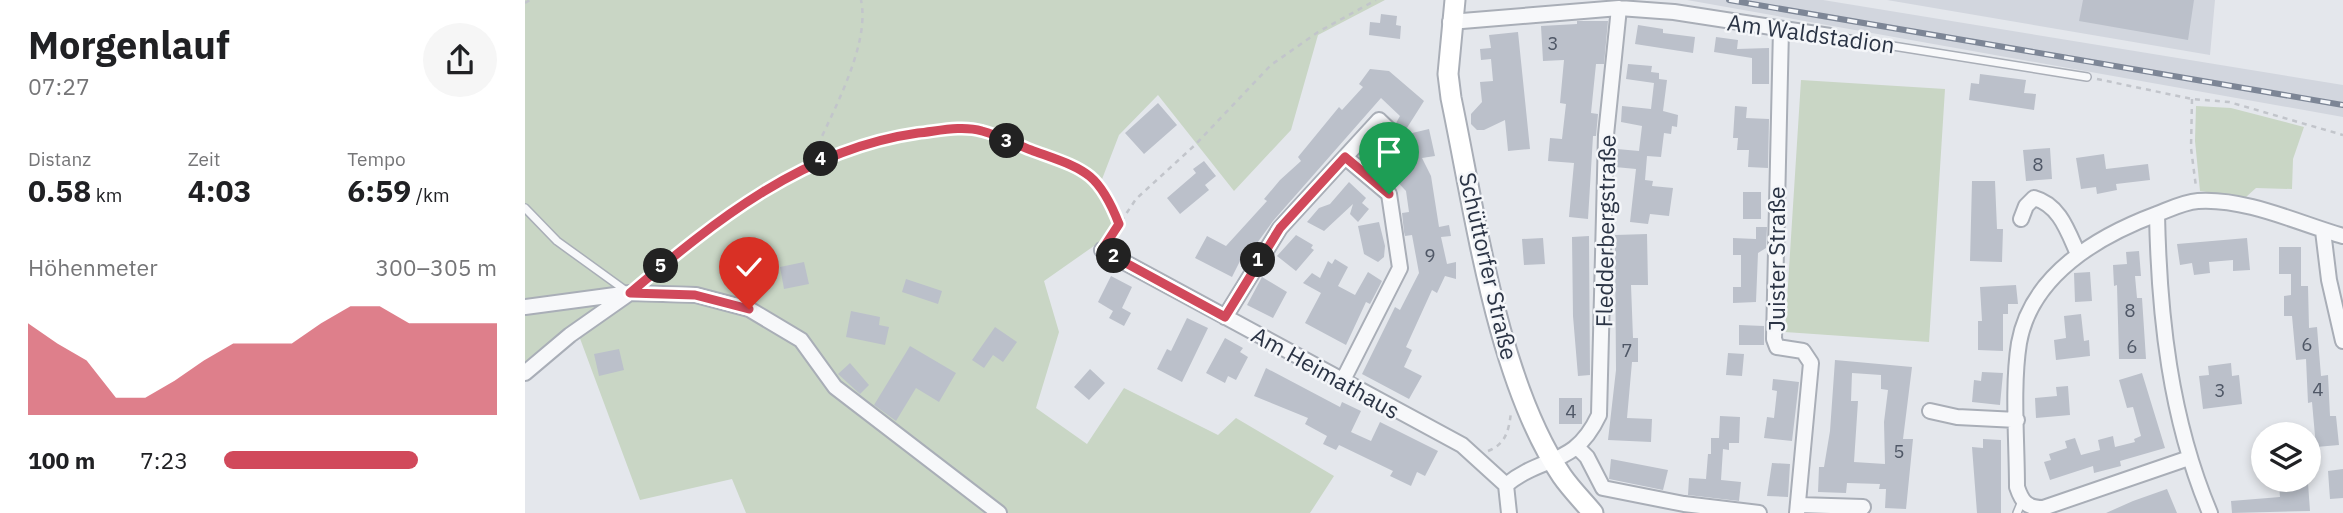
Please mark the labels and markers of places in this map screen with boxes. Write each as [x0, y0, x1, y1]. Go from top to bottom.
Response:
pin [1359, 122, 1419, 194]
pin: 3 [989, 124, 1025, 158]
pin: 4 [803, 142, 839, 176]
pin [719, 237, 779, 309]
pin: 2 [1097, 238, 1131, 274]
pin: 1 [1241, 243, 1275, 278]
pin: 5 [643, 248, 679, 284]

